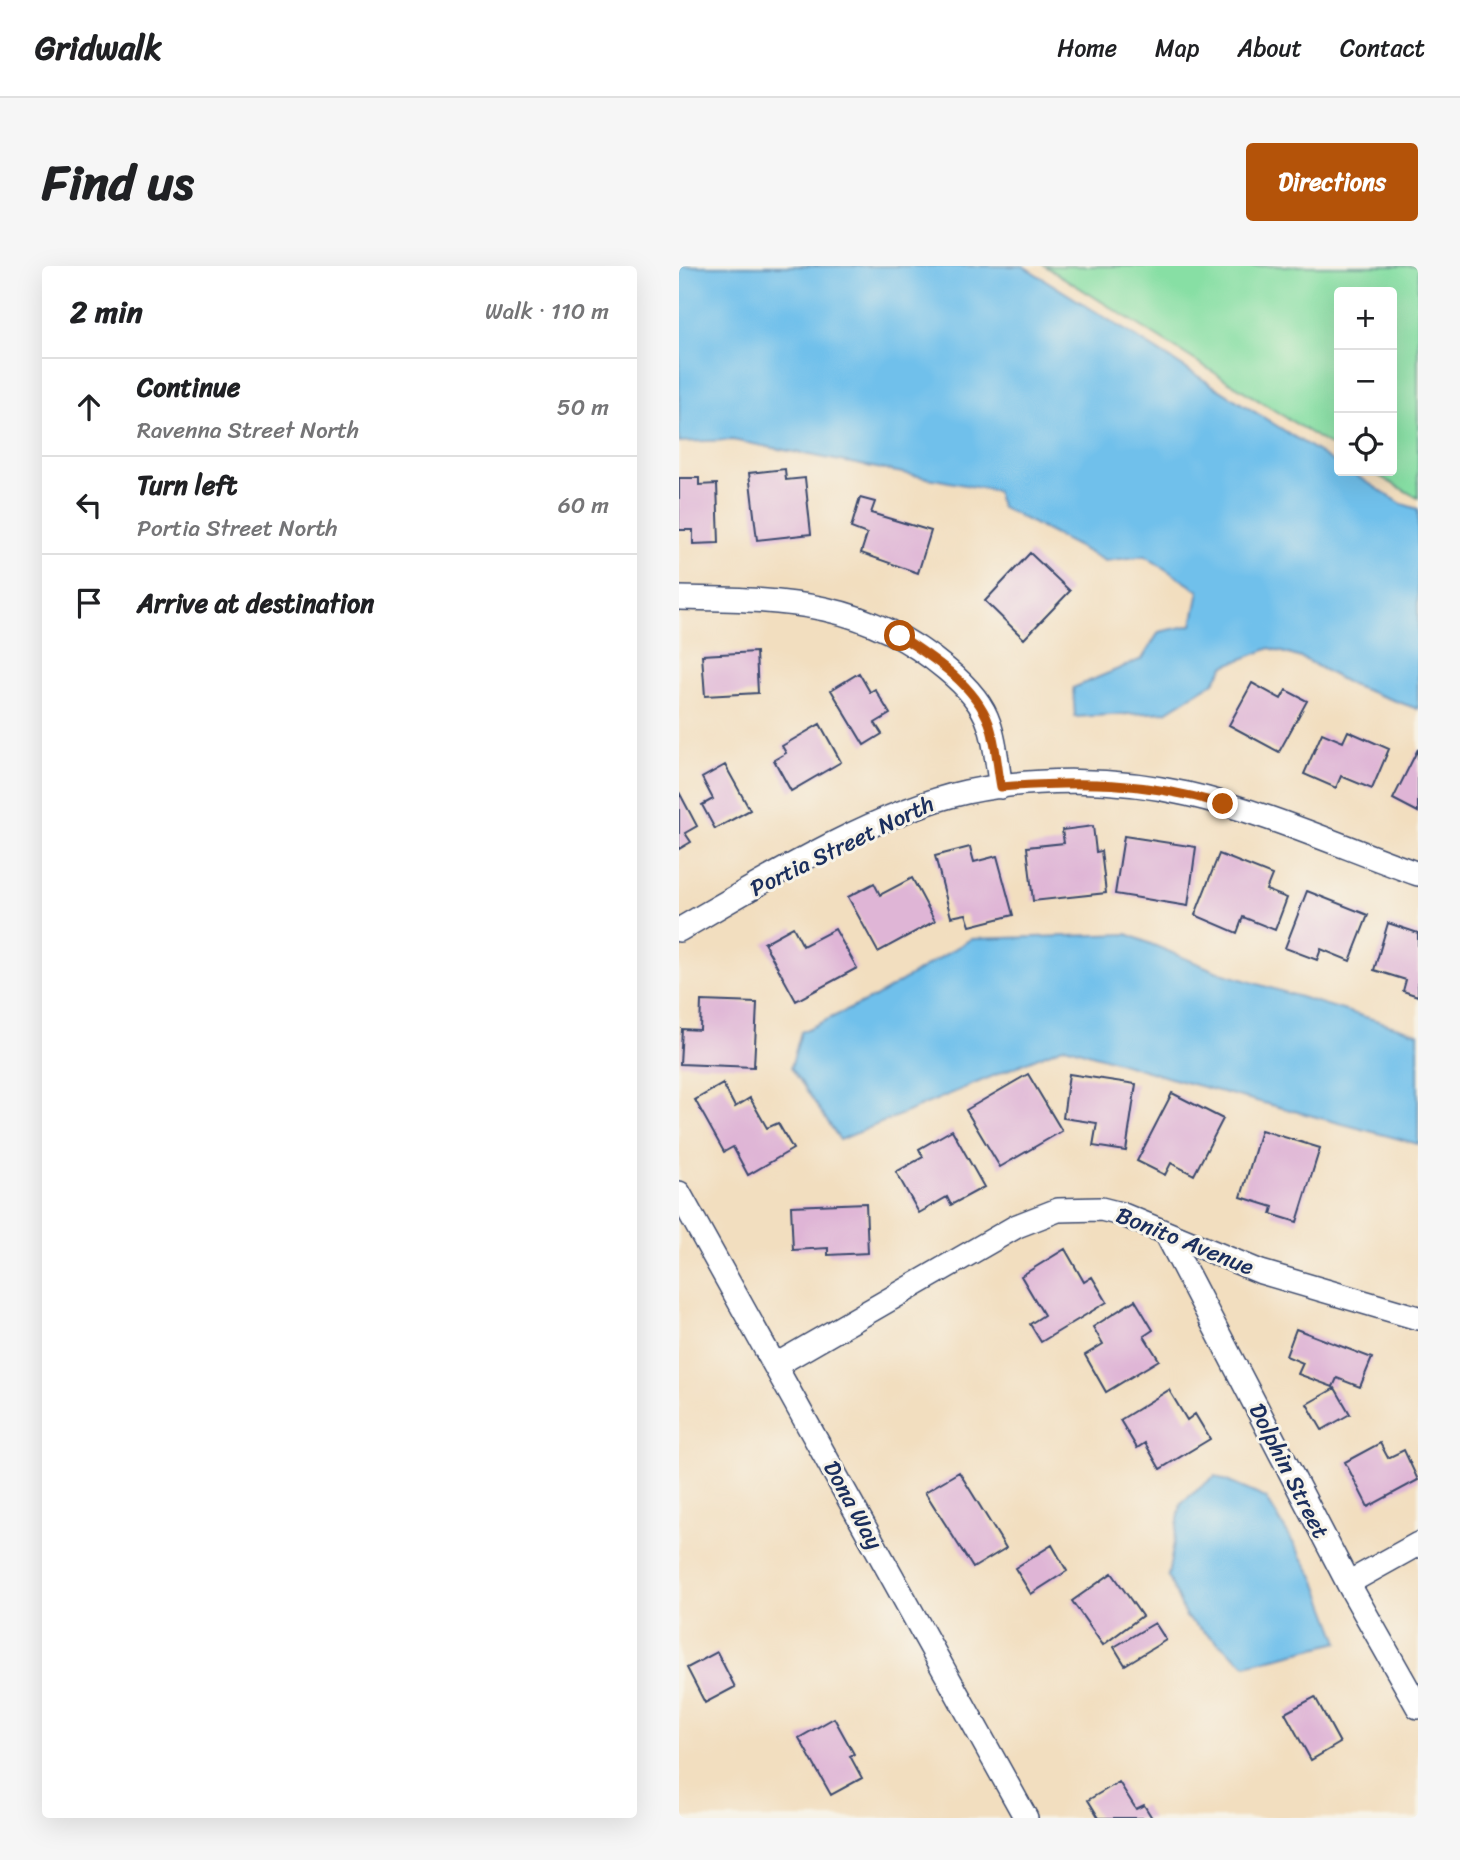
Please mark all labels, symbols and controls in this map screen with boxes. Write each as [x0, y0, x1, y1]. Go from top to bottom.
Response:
text: Gridwalk [35, 19, 162, 77]
text: Home [1057, 27, 1117, 69]
text: Map [1155, 27, 1199, 69]
text: About [1237, 27, 1302, 69]
text: Contact [1340, 27, 1425, 69]
text: Find us [42, 139, 194, 226]
button: Directions [1246, 143, 1418, 221]
text: 2 min [70, 285, 143, 339]
map controls [1334, 287, 1397, 476]
button: + [1334, 287, 1397, 350]
text: Walk · 110 m [485, 291, 609, 332]
button: − [1334, 350, 1397, 413]
text: Continue [137, 364, 240, 410]
text: 50 m [557, 387, 609, 428]
icon: ahead [70, 388, 108, 426]
text: Ravenna Street North [137, 410, 359, 451]
button: locate [1334, 413, 1397, 476]
text: Turn left [137, 462, 237, 508]
text: 60 m [558, 485, 609, 526]
icon: left [70, 486, 108, 524]
text: Portia Street North [137, 508, 338, 549]
text: Arrive at destination [137, 580, 374, 626]
icon: arrive [70, 584, 108, 622]
route start [884, 620, 915, 651]
street label: Portia Street North [743, 784, 941, 908]
route end [1207, 788, 1238, 819]
street label: Bonito Avenue [1110, 1195, 1260, 1287]
street label: Dolphin Street [1237, 1396, 1341, 1546]
street label: Dona Way [812, 1453, 894, 1557]

